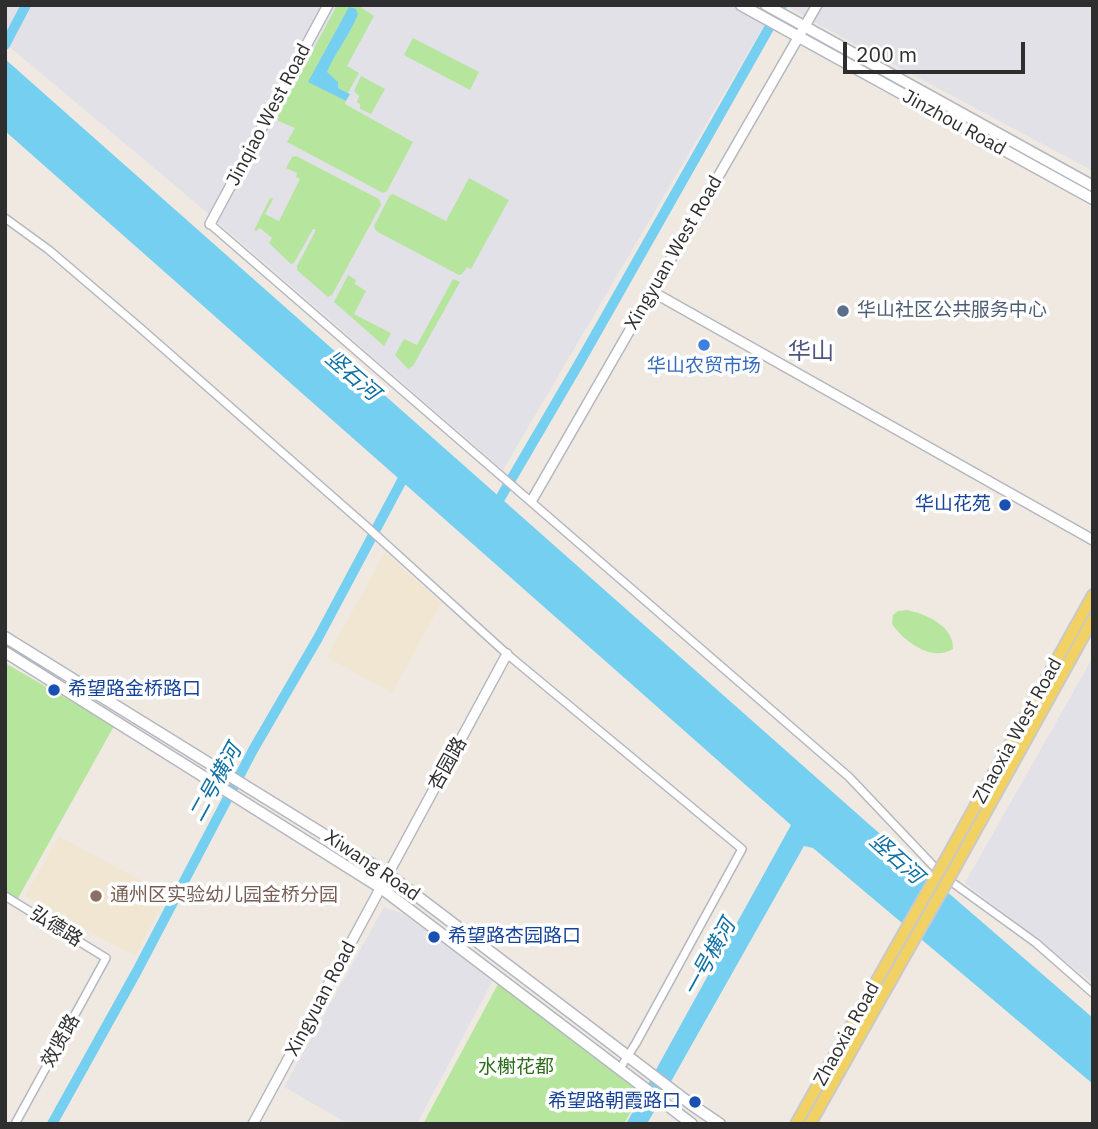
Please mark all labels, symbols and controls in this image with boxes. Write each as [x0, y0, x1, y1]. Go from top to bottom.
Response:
scale bar [846, 28, 1028, 72]
street label: Jinqiao West Road [222, 40, 316, 190]
text: 200 m [856, 40, 917, 68]
street label: Jinzhou Road [898, 85, 1010, 161]
street label: Xingyuan West Road [621, 172, 727, 334]
place label: 华山社区公共服务中心 [857, 300, 1047, 322]
marker: 华山社区公共服务中心 [835, 303, 851, 319]
marker: 华山农贸市场 [696, 337, 712, 353]
district label: 华山 [788, 338, 834, 366]
water label: 竖石河 [320, 346, 384, 406]
place label: 华山农贸市场 [647, 356, 761, 378]
place label: 华山花苑 [915, 494, 991, 516]
marker: 华山花苑 [997, 497, 1013, 513]
street label: Zhaoxia West Road [969, 654, 1067, 808]
place label: 希望路金桥路口 [68, 679, 201, 701]
marker: 希望路金桥路口 [46, 682, 62, 698]
street label: 杏园路 [424, 734, 472, 794]
water label: 二号横河 [185, 740, 247, 826]
street label: Xiwang Road [320, 826, 424, 906]
water label: 竖石河 [864, 829, 928, 889]
place label: 通州区实验幼儿园金桥分园 [110, 885, 338, 907]
marker: 通州区实验幼儿园金桥分园 [88, 888, 104, 904]
street label: 弘德路 [26, 902, 86, 952]
water label: 一号横河 [679, 915, 741, 1001]
place label: 希望路杏园路口 [448, 926, 581, 948]
marker: 希望路杏园路口 [426, 929, 442, 945]
street label: Xingyuan Road [281, 938, 361, 1060]
street label: Zhaoxia Road [809, 978, 885, 1090]
street label: 效贤路 [37, 1011, 85, 1071]
park label: 水榭花都 [478, 1057, 554, 1079]
place label: 希望路朝霞路口 [548, 1091, 681, 1113]
marker: 希望路朝霞路口 [687, 1094, 703, 1110]

